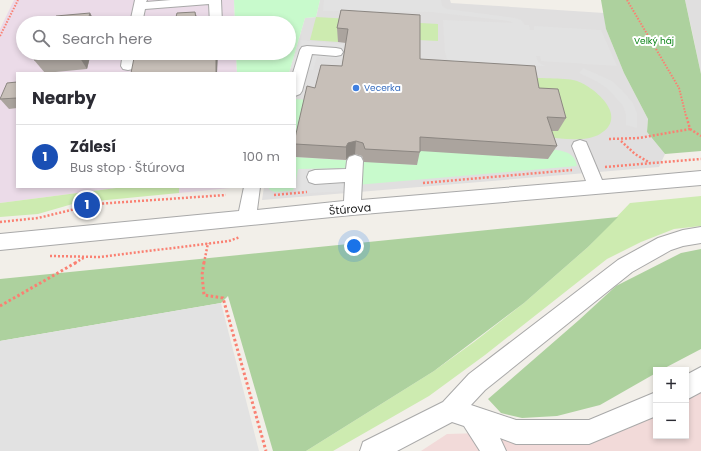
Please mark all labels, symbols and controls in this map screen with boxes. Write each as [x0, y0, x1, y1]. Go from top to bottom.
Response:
search box [16, 16, 296, 60]
icon: search [30, 27, 52, 49]
text: Search here [62, 28, 152, 49]
park label: Velký háj [634, 35, 674, 47]
place label: Vecerka [364, 82, 401, 94]
marker: Vecerka [351, 83, 361, 93]
text: Nearby [32, 86, 96, 110]
text: Zálesí [70, 136, 116, 157]
text: 1 [43, 147, 47, 166]
text: 100 m [243, 147, 280, 166]
text: Bus stop · Štúrova [70, 158, 185, 177]
pin: 1 [74, 190, 100, 220]
street label: Štúrova [328, 199, 372, 219]
your location [344, 236, 364, 256]
map controls [653, 367, 689, 439]
button: + [653, 367, 689, 403]
button: − [653, 403, 689, 439]

